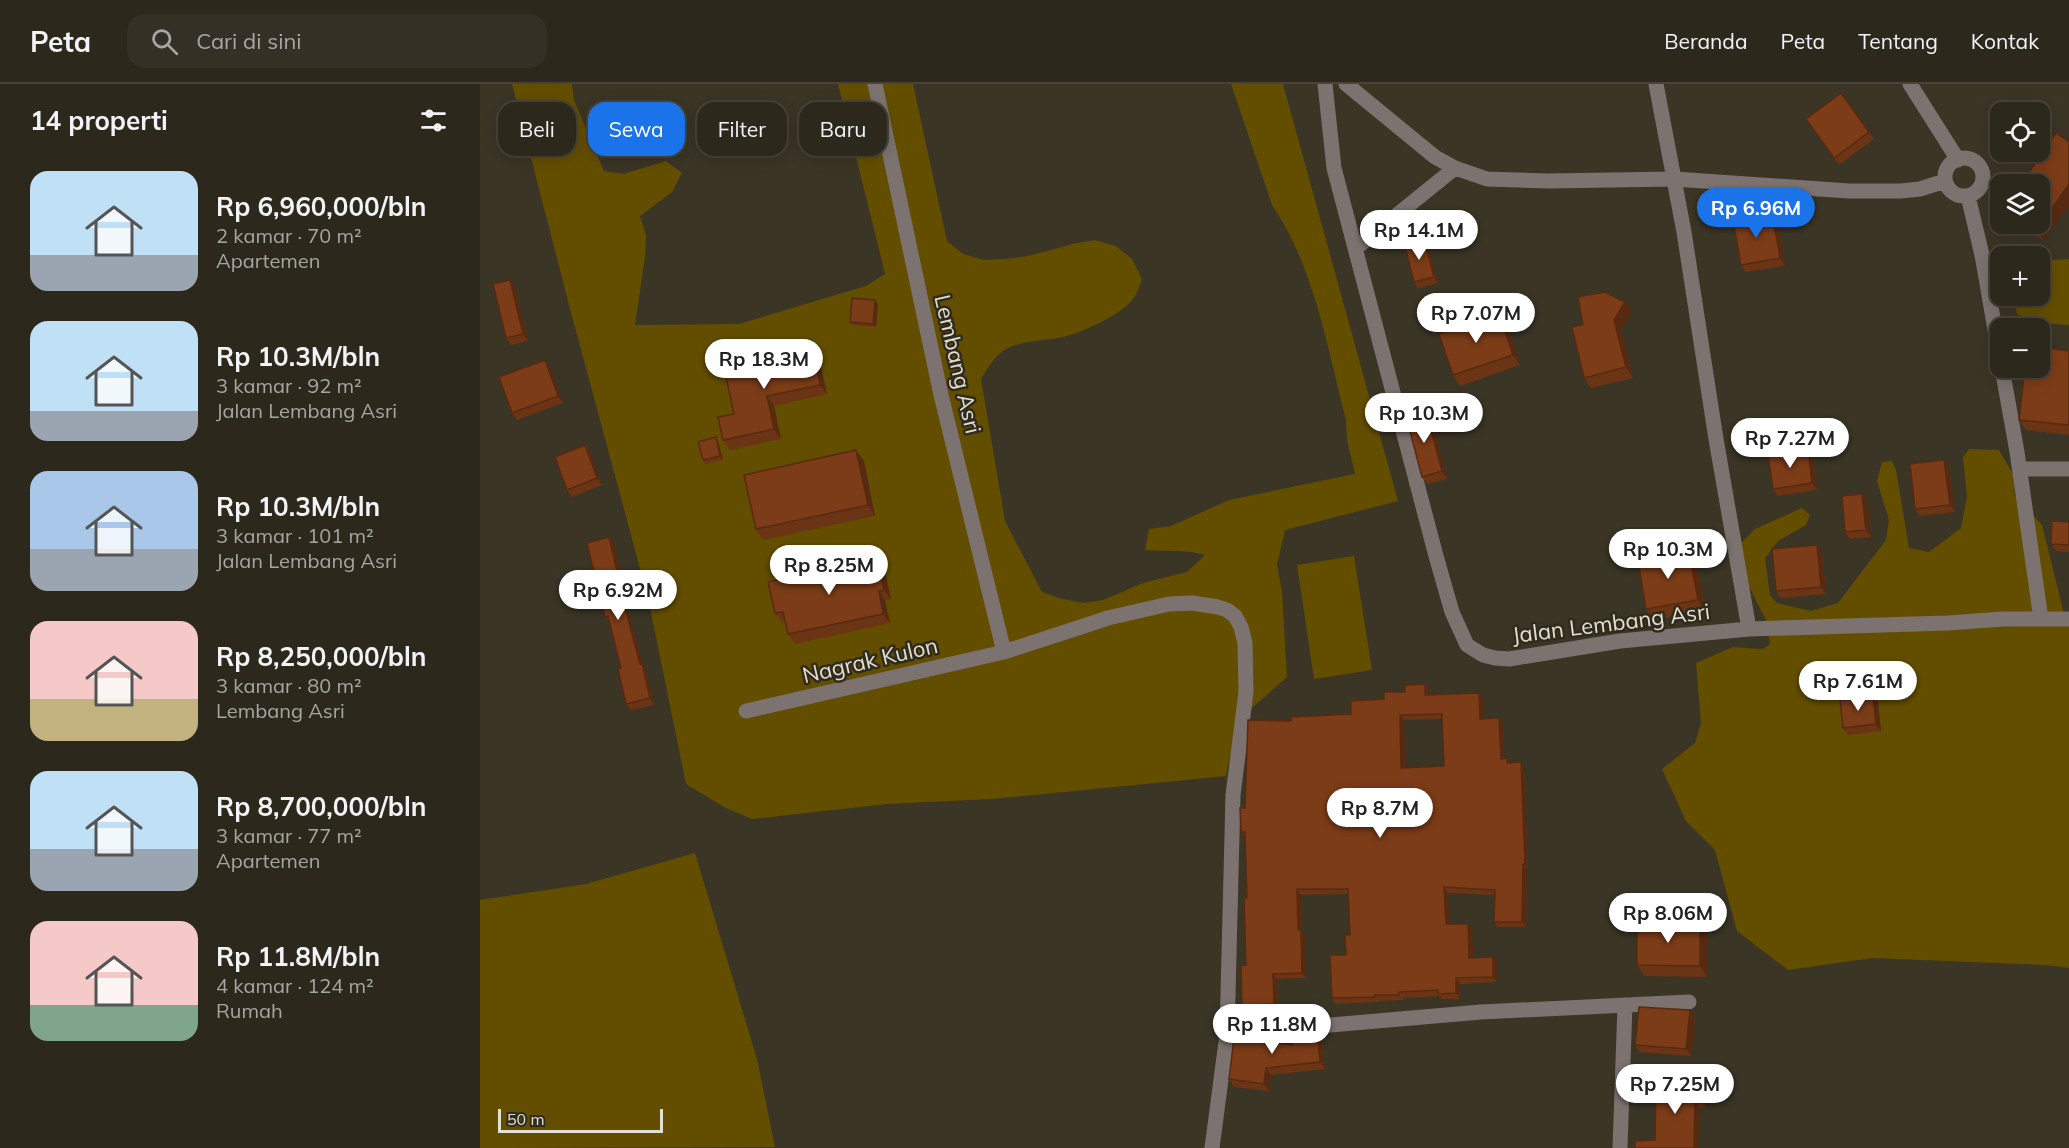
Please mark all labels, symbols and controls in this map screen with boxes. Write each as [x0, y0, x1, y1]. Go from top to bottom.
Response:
search box [127, 14, 547, 68]
text: Peta [30, 24, 91, 59]
icon: search [148, 25, 181, 58]
text: Cari di sini [196, 27, 302, 55]
text: Beranda [1664, 28, 1748, 54]
text: Peta [1781, 28, 1825, 54]
text: Tentang [1858, 28, 1938, 54]
text: Kontak [1971, 28, 2039, 54]
chip: Beli [498, 102, 576, 156]
chip: Sewa [588, 102, 685, 156]
chip: Filter [697, 102, 787, 156]
chip: Baru [799, 102, 887, 156]
map controls [1990, 102, 2050, 378]
button: locate [1990, 102, 2050, 162]
text: 14 properti [30, 104, 168, 137]
icon: filters [417, 104, 450, 137]
button: layers [1990, 174, 2050, 234]
pin: Rp 6.96M [1694, 188, 1818, 239]
text: Rp 6,960,000/bln [216, 190, 426, 223]
icon: home [78, 195, 150, 267]
text: Rp 6.96M [1711, 195, 1801, 220]
pin: Rp 14.1M [1357, 210, 1481, 261]
text: Rp 14.1M [1374, 217, 1464, 242]
text: 2 kamar · 70 m² [216, 223, 362, 248]
button: + [1990, 246, 2050, 306]
text: Apartemen [216, 248, 320, 273]
street label: Lembang Asri [928, 292, 988, 436]
pin: Rp 7.07M [1414, 293, 1538, 344]
text: Rp 7.07M [1431, 300, 1521, 325]
button: − [1990, 318, 2050, 378]
pin: Rp 18.3M [702, 339, 826, 390]
text: Rp 10.3M/bln [216, 340, 380, 373]
icon: home [78, 345, 150, 417]
text: Rp 18.3M [719, 346, 809, 371]
text: 3 kamar · 92 m² [216, 373, 362, 398]
pin: Rp 10.3M [1362, 393, 1486, 444]
text: Jalan Lembang Asri [216, 398, 397, 423]
text: Rp 10.3M [1379, 400, 1469, 425]
pin: Rp 7.27M [1728, 418, 1852, 469]
text: Rp 7.27M [1745, 425, 1835, 450]
text: Rp 10.3M/bln [216, 490, 380, 523]
icon: home [78, 495, 150, 567]
text: 3 kamar · 101 m² [216, 523, 374, 548]
pin: Rp 10.3M [1606, 529, 1730, 580]
text: Rp 10.3M [1623, 536, 1713, 561]
pin: Rp 8.25M [767, 545, 891, 596]
text: Jalan Lembang Asri [216, 548, 397, 573]
text: Rp 8.25M [784, 552, 874, 577]
pin: Rp 6.92M [556, 570, 680, 621]
text: Rp 6.92M [573, 577, 663, 602]
street label: Jalan Lembang Asri [1510, 597, 1712, 649]
street label: Nagrak Kulon [800, 631, 940, 689]
text: Rp 8,250,000/bln [216, 640, 426, 673]
icon: home [78, 645, 150, 717]
pin: Rp 7.61M [1796, 661, 1920, 712]
text: Rp 7.61M [1813, 668, 1903, 693]
text: 3 kamar · 80 m² [216, 673, 362, 698]
text: Lembang Asri [216, 698, 345, 723]
pin: Rp 8.7M [1325, 788, 1435, 839]
text: Rp 8,700,000/bln [216, 790, 426, 823]
icon: home [78, 795, 150, 867]
text: Rp 8.7M [1341, 795, 1419, 820]
text: 3 kamar · 77 m² [216, 823, 362, 848]
text: Apartemen [216, 848, 320, 873]
pin: Rp 8.06M [1606, 893, 1730, 944]
text: Rp 8.06M [1623, 900, 1713, 925]
text: Rp 11.8M/bln [216, 940, 380, 973]
icon: home [78, 945, 150, 1017]
text: 4 kamar · 124 m² [216, 973, 374, 998]
text: Rumah [216, 998, 283, 1023]
pin: Rp 11.8M [1210, 1004, 1334, 1055]
text: Rp 11.8M [1227, 1011, 1317, 1036]
pin: Rp 7.25M [1613, 1064, 1737, 1115]
text: Rp 7.25M [1630, 1071, 1720, 1096]
scale bar [498, 1106, 663, 1134]
text: 50 m [507, 1109, 544, 1129]

